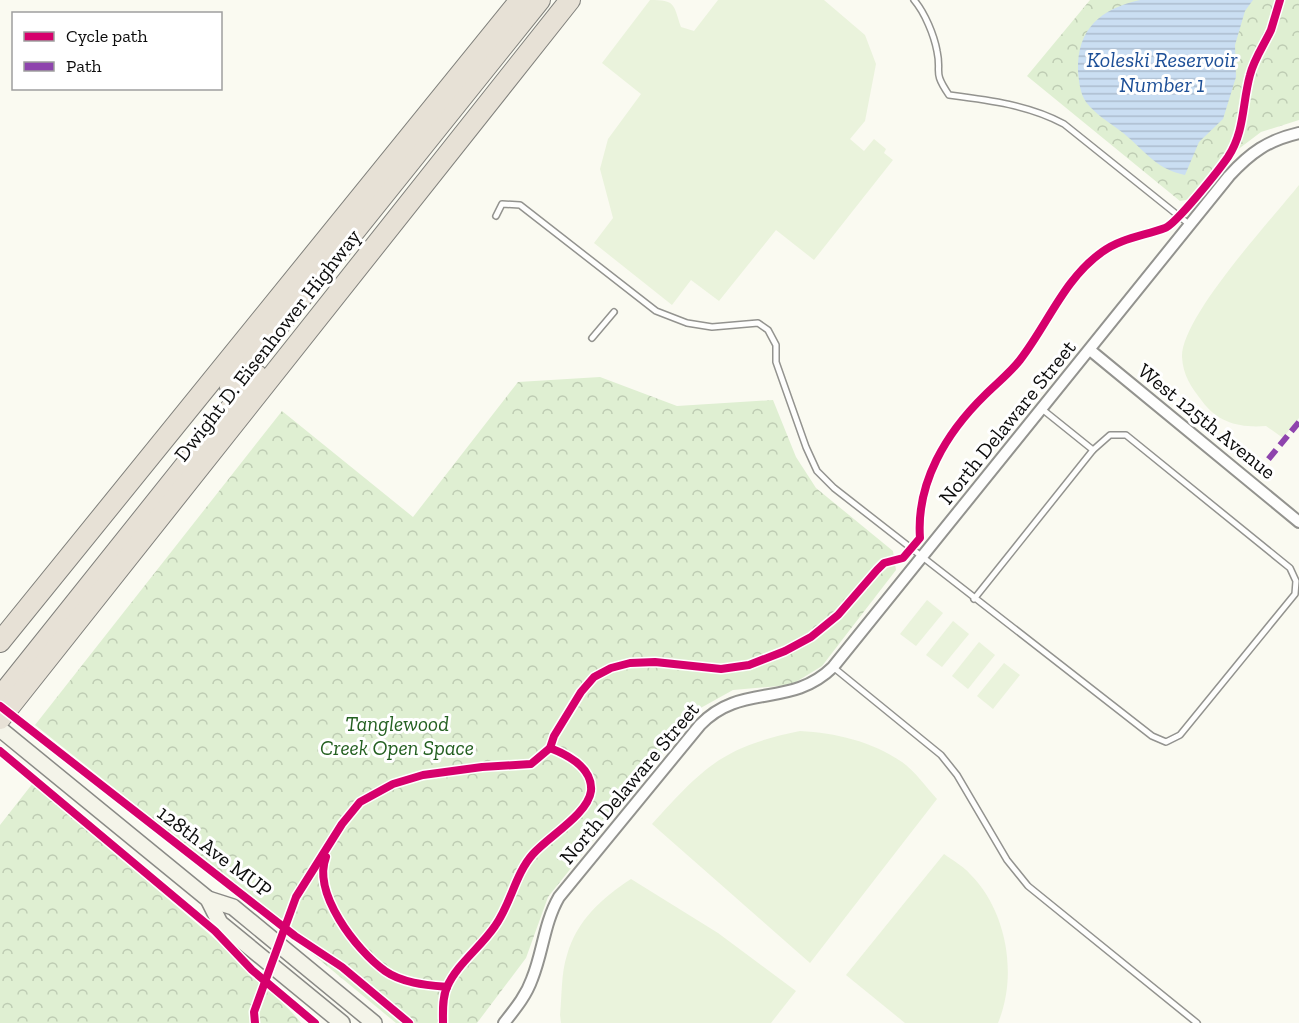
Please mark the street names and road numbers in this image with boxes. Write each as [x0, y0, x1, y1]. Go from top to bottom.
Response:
street label: Dwight D. Eisenhower Highway [169, 224, 366, 466]
street label: North Delaware Street [933, 335, 1081, 509]
street label: West 125th Avenue [1133, 358, 1281, 484]
street label: North Delaware Street [554, 697, 704, 869]
street label: 128th Ave MUP [153, 800, 277, 902]

